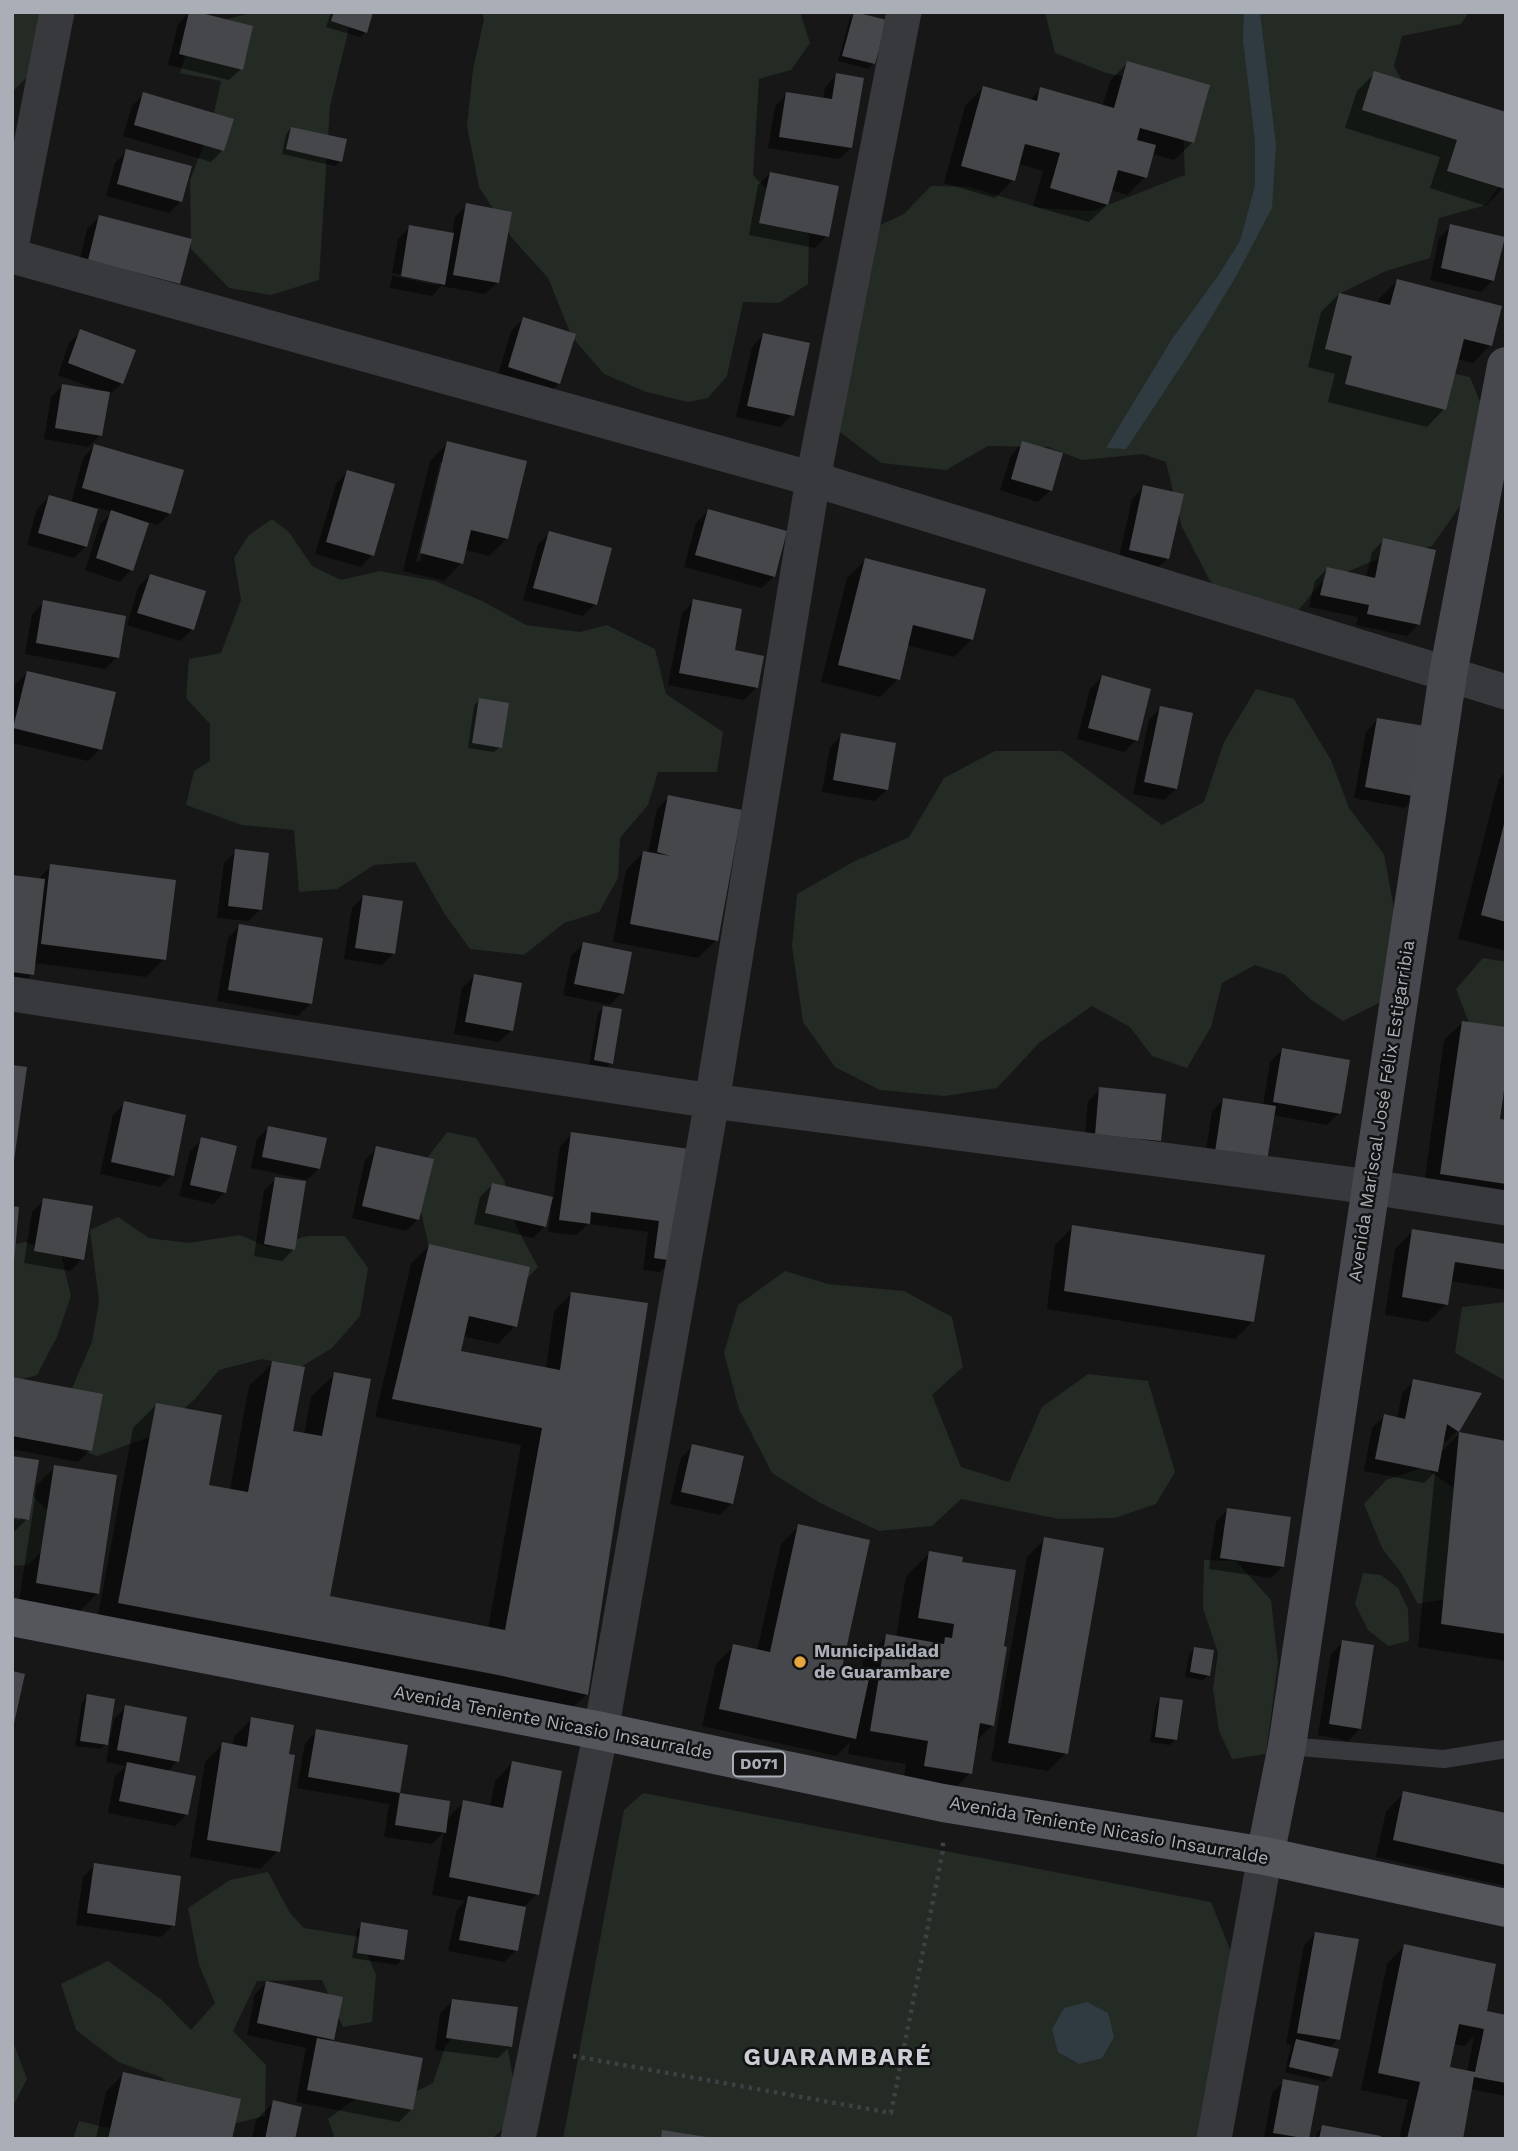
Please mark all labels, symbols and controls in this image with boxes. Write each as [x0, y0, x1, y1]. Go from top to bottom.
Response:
street label: Avenida Mariscal José Félix Estigarribia [1344, 939, 1420, 1283]
place label: Municipalidad de Guarambare [814, 1641, 950, 1684]
marker: Municipalidad de Guarambare [792, 1654, 808, 1670]
street label: Avenida Teniente Nicasio Insaurralde [392, 1682, 714, 1764]
road number: D071 [733, 1752, 785, 1776]
street label: Avenida Teniente Nicasio Insaurralde [948, 1792, 1270, 1870]
district label: GUARAMBARÉ [745, 2044, 931, 2072]

